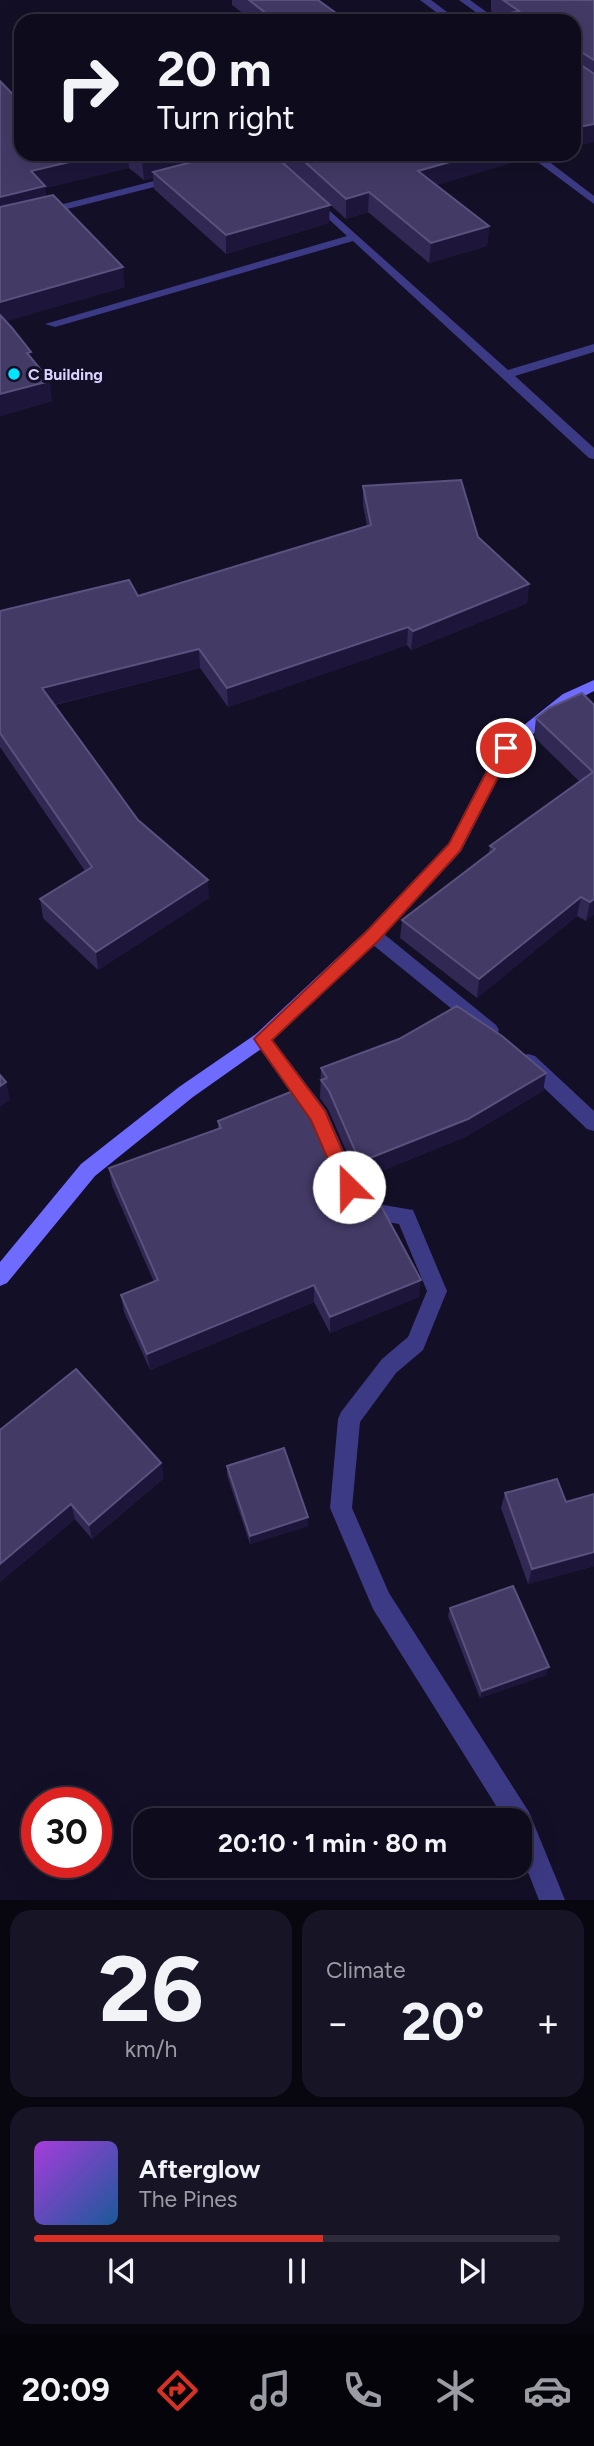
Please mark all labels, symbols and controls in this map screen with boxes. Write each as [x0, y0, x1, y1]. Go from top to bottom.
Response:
text: 20 m [157, 39, 272, 98]
icon: right [42, 42, 133, 133]
text: Turn right [157, 99, 295, 137]
place label: C Building [28, 365, 103, 384]
marker: C Building [6, 366, 22, 382]
pin [476, 718, 536, 778]
icon: arrive [487, 729, 525, 767]
position arrow [312, 1150, 386, 1224]
speed limit sign: 30 [21, 1787, 112, 1878]
text: 20:10 · 1 min · 80 m [218, 1827, 447, 1859]
text: 26 [98, 1935, 204, 2044]
text: Climate [326, 1956, 405, 1984]
text: 20° [401, 1991, 485, 2053]
text: − [326, 2000, 350, 2046]
text: + [536, 2000, 560, 2046]
text: km/h [125, 2035, 177, 2063]
text: Afterglow [139, 2153, 261, 2185]
text: The Pines [139, 2185, 238, 2213]
icon: previous [103, 2252, 141, 2290]
icon: pause [278, 2252, 316, 2290]
icon: next [453, 2252, 491, 2290]
icon: directions [153, 2366, 202, 2415]
icon: music [246, 2366, 295, 2415]
icon: phone [338, 2366, 387, 2415]
icon: climate [431, 2366, 480, 2415]
icon: car [523, 2366, 572, 2415]
text: 20:09 [22, 2371, 110, 2409]

